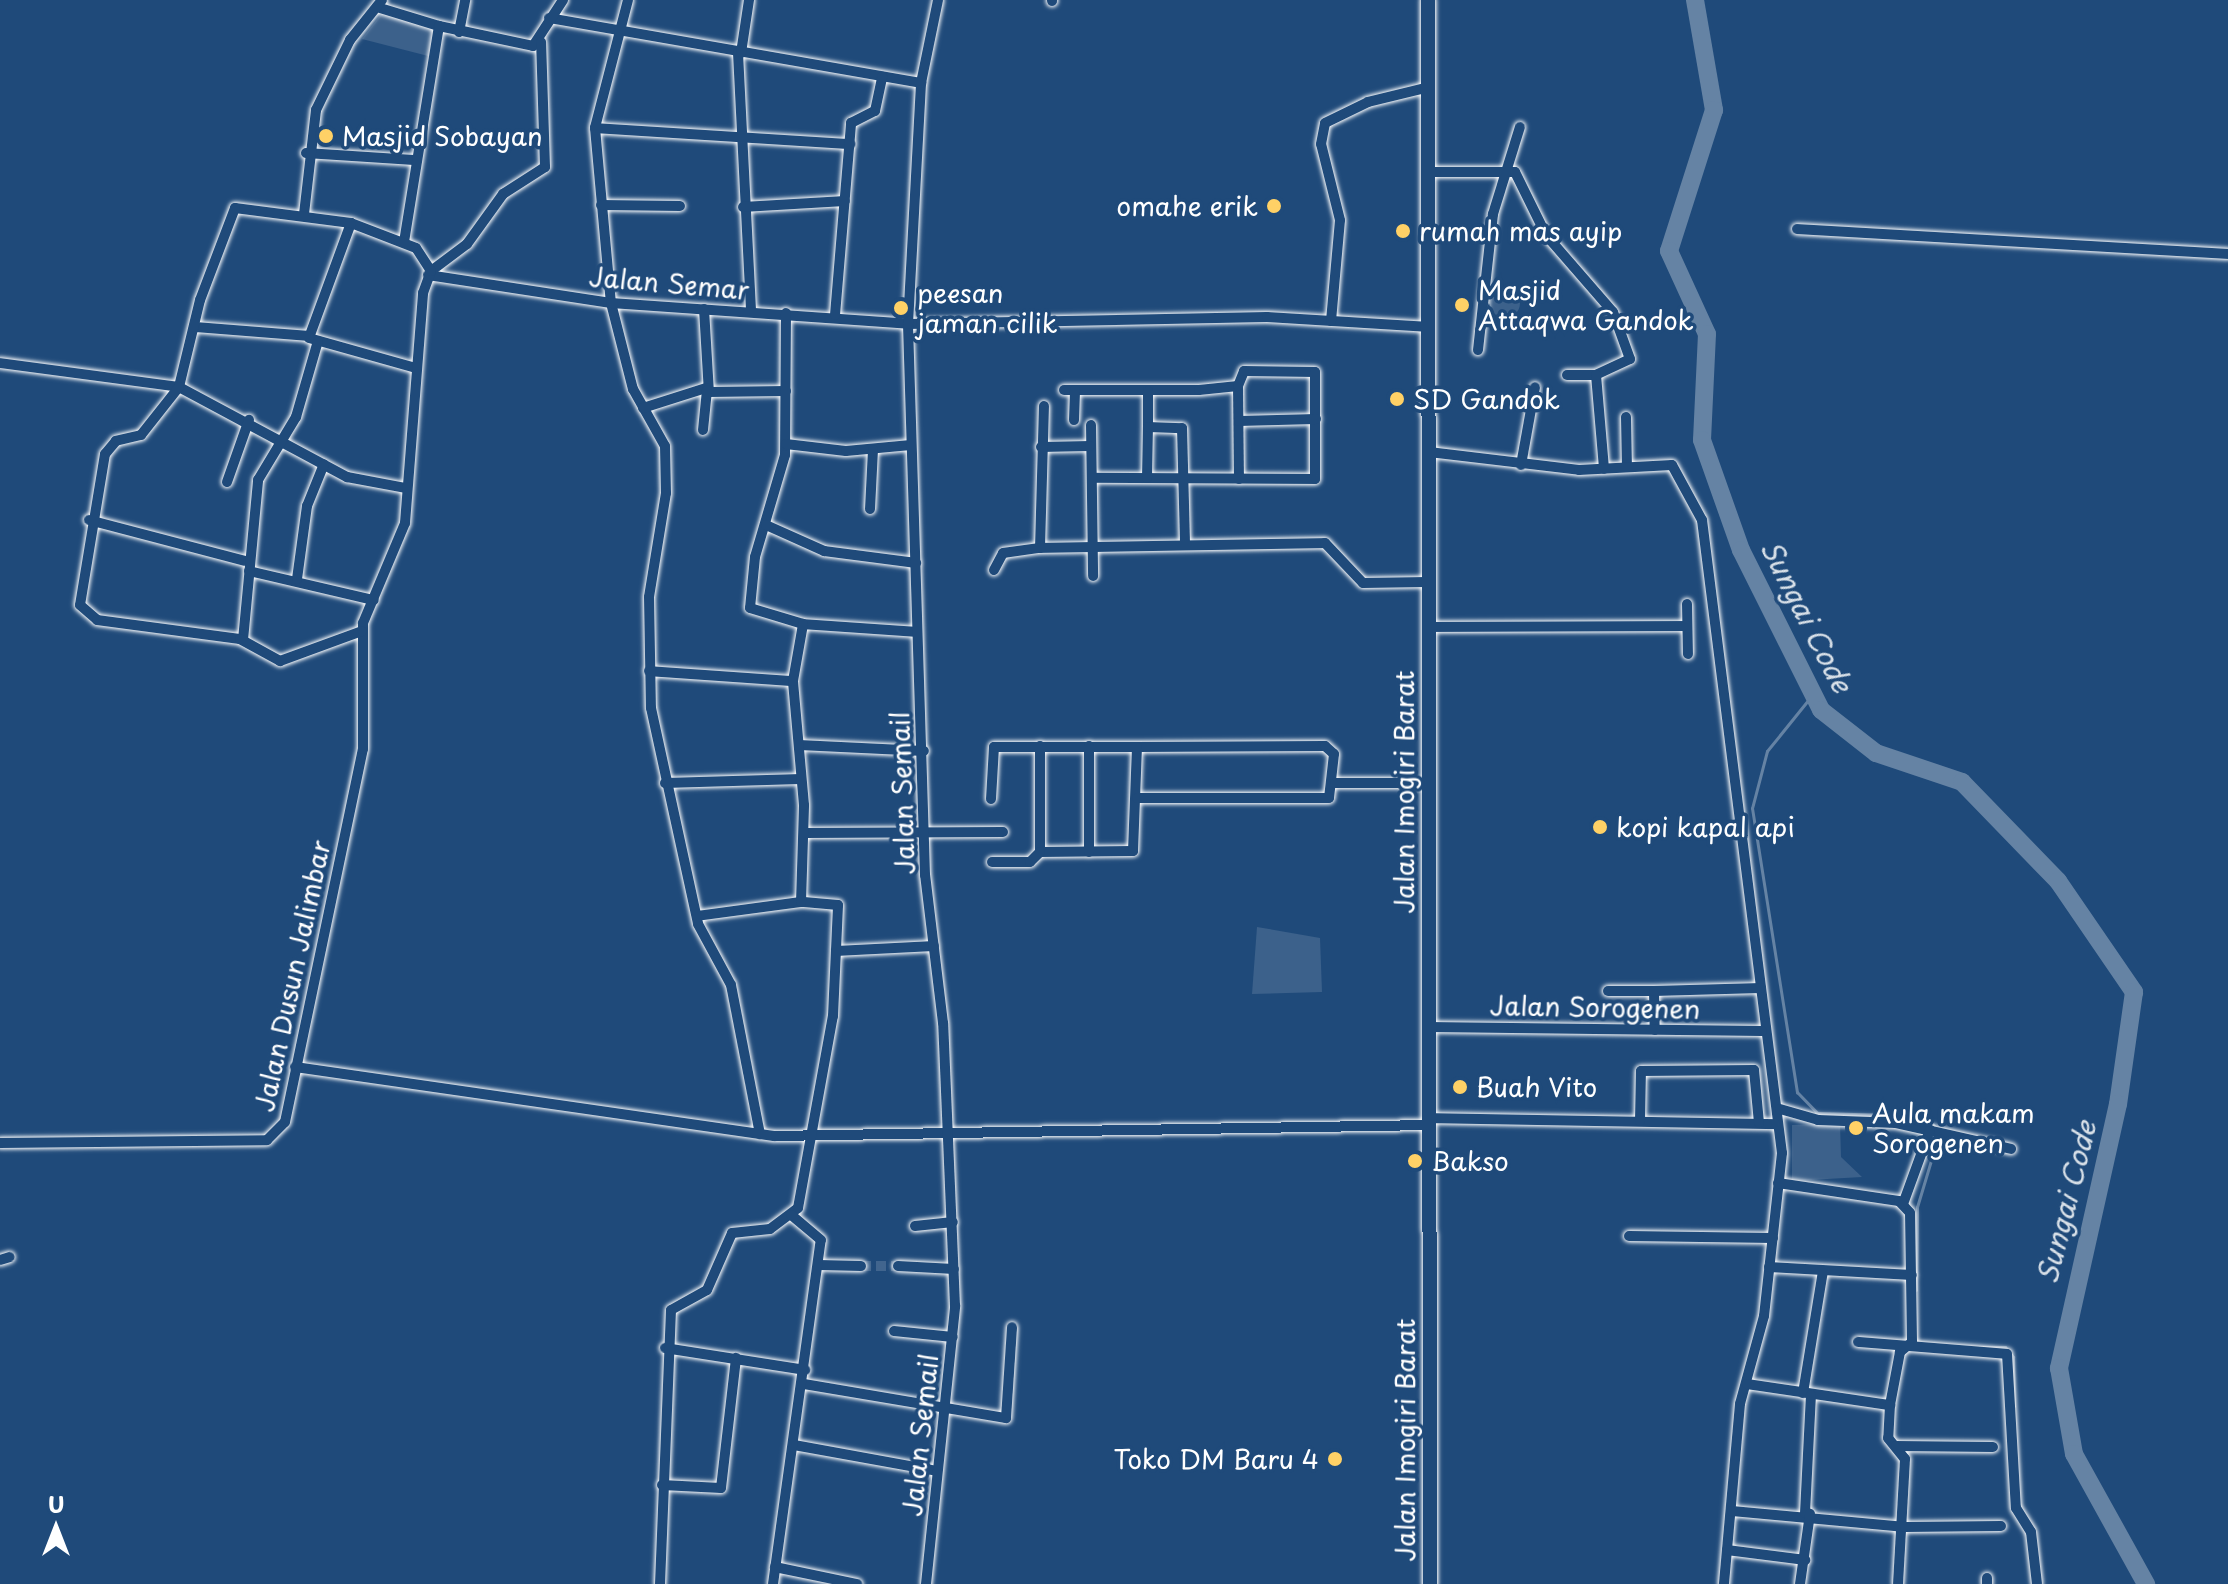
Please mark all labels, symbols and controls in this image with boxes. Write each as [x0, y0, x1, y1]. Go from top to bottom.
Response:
place label: Masjid Sobayan [342, 120, 543, 152]
marker: Masjid Sobayan [317, 127, 335, 145]
place label: omahe erik [1117, 190, 1258, 222]
marker: omahe erik [1265, 197, 1283, 215]
place label: rumah mas ayip [1419, 215, 1623, 247]
marker: rumah mas ayip [1394, 222, 1412, 240]
street label: Jalan Semar [587, 260, 751, 306]
place label: Masjid Attaqwa Gandok [1478, 274, 1693, 336]
place label: peesan jaman cilik [917, 277, 1057, 338]
marker: Masjid Attaqwa Gandok [1453, 296, 1471, 314]
marker: peesan jaman cilik [892, 299, 910, 317]
place label: SD Gandok [1413, 383, 1559, 415]
marker: SD Gandok [1388, 390, 1406, 408]
water label: Sungai Code [1754, 533, 1860, 699]
street label: Jalan Imogiri Barat [1388, 670, 1420, 914]
street label: Jalan Semail [884, 710, 920, 876]
place label: kopi kapal api [1616, 811, 1793, 843]
marker: kopi kapal api [1591, 818, 1609, 836]
street label: Jalan Dusun Jalimbar [248, 837, 336, 1115]
street label: Jalan Sorogenen [1489, 990, 1701, 1024]
place label: Buah Vito [1476, 1071, 1598, 1103]
marker: Buah Vito [1451, 1078, 1469, 1096]
place label: Aula makam Sorogenen [1872, 1097, 2033, 1158]
water label: Sungai Code [2029, 1116, 2103, 1288]
marker: Aula makam Sorogenen [1847, 1119, 1865, 1137]
place label: Bakso [1431, 1145, 1509, 1177]
marker: Bakso [1406, 1152, 1424, 1170]
street label: Jalan Imogiri Barat [1389, 1318, 1421, 1562]
street label: Jalan Semail [896, 1352, 944, 1518]
place label: Toko DM Baru 4 [1112, 1443, 1319, 1475]
marker: Toko DM Baru 4 [1326, 1450, 1344, 1468]
text: U [48, 1487, 64, 1520]
north arrow [16, 1488, 96, 1568]

